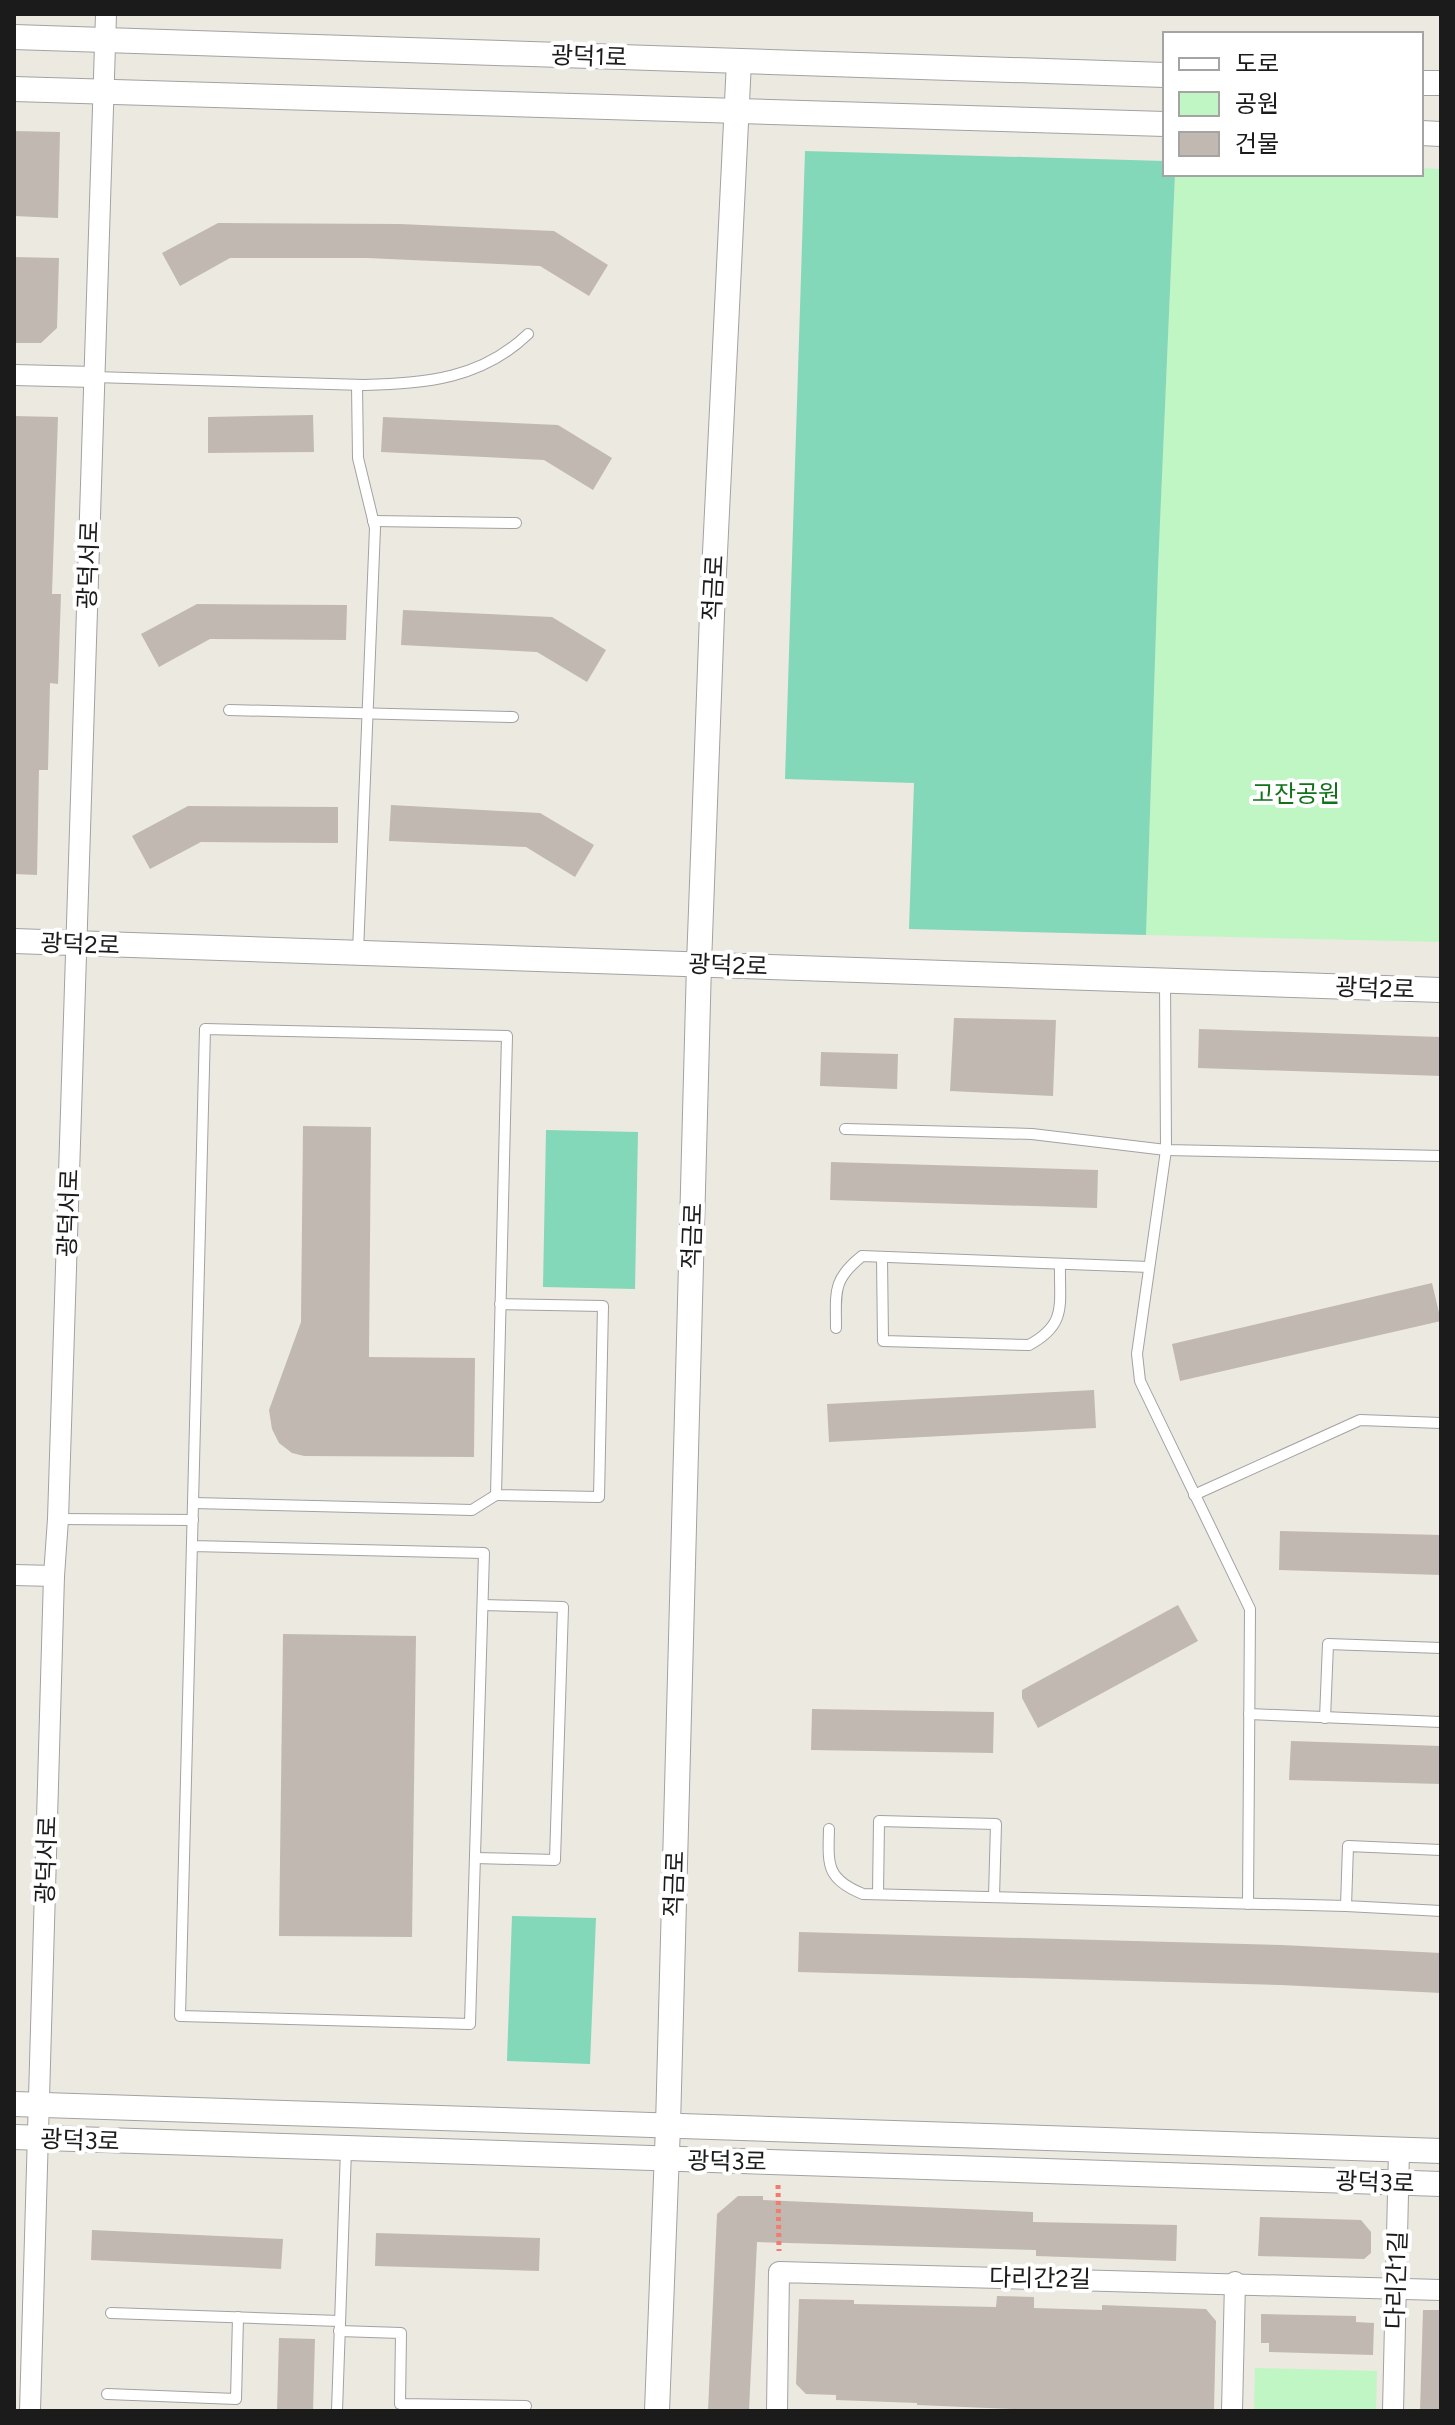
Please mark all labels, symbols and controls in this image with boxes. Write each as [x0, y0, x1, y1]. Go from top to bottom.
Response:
legend [1163, 32, 1423, 176]
street label: 광덕1로 [550, 40, 628, 72]
text: 도로 [1235, 49, 1279, 78]
text: 공원 [1235, 89, 1279, 118]
text: 건물 [1235, 129, 1279, 158]
street label: 광덕서로 [72, 520, 104, 610]
street label: 적금로 [697, 554, 729, 622]
park label: 고잔공원 [1252, 779, 1340, 808]
street label: 광덕2로 [40, 928, 120, 960]
street label: 광덕2로 [688, 949, 768, 981]
street label: 광덕2로 [1335, 972, 1415, 1004]
street label: 광덕서로 [52, 1168, 84, 1258]
street label: 적금로 [676, 1202, 708, 1270]
street label: 광덕서로 [30, 1815, 62, 1905]
street label: 적금로 [658, 1850, 690, 1918]
street label: 광덕3로 [40, 2124, 120, 2156]
street label: 광덕3로 [687, 2146, 767, 2176]
street label: 광덕3로 [1335, 2166, 1415, 2198]
street label: 다리간1길 [1380, 2230, 1412, 2330]
street label: 다리간2길 [989, 2263, 1091, 2293]

